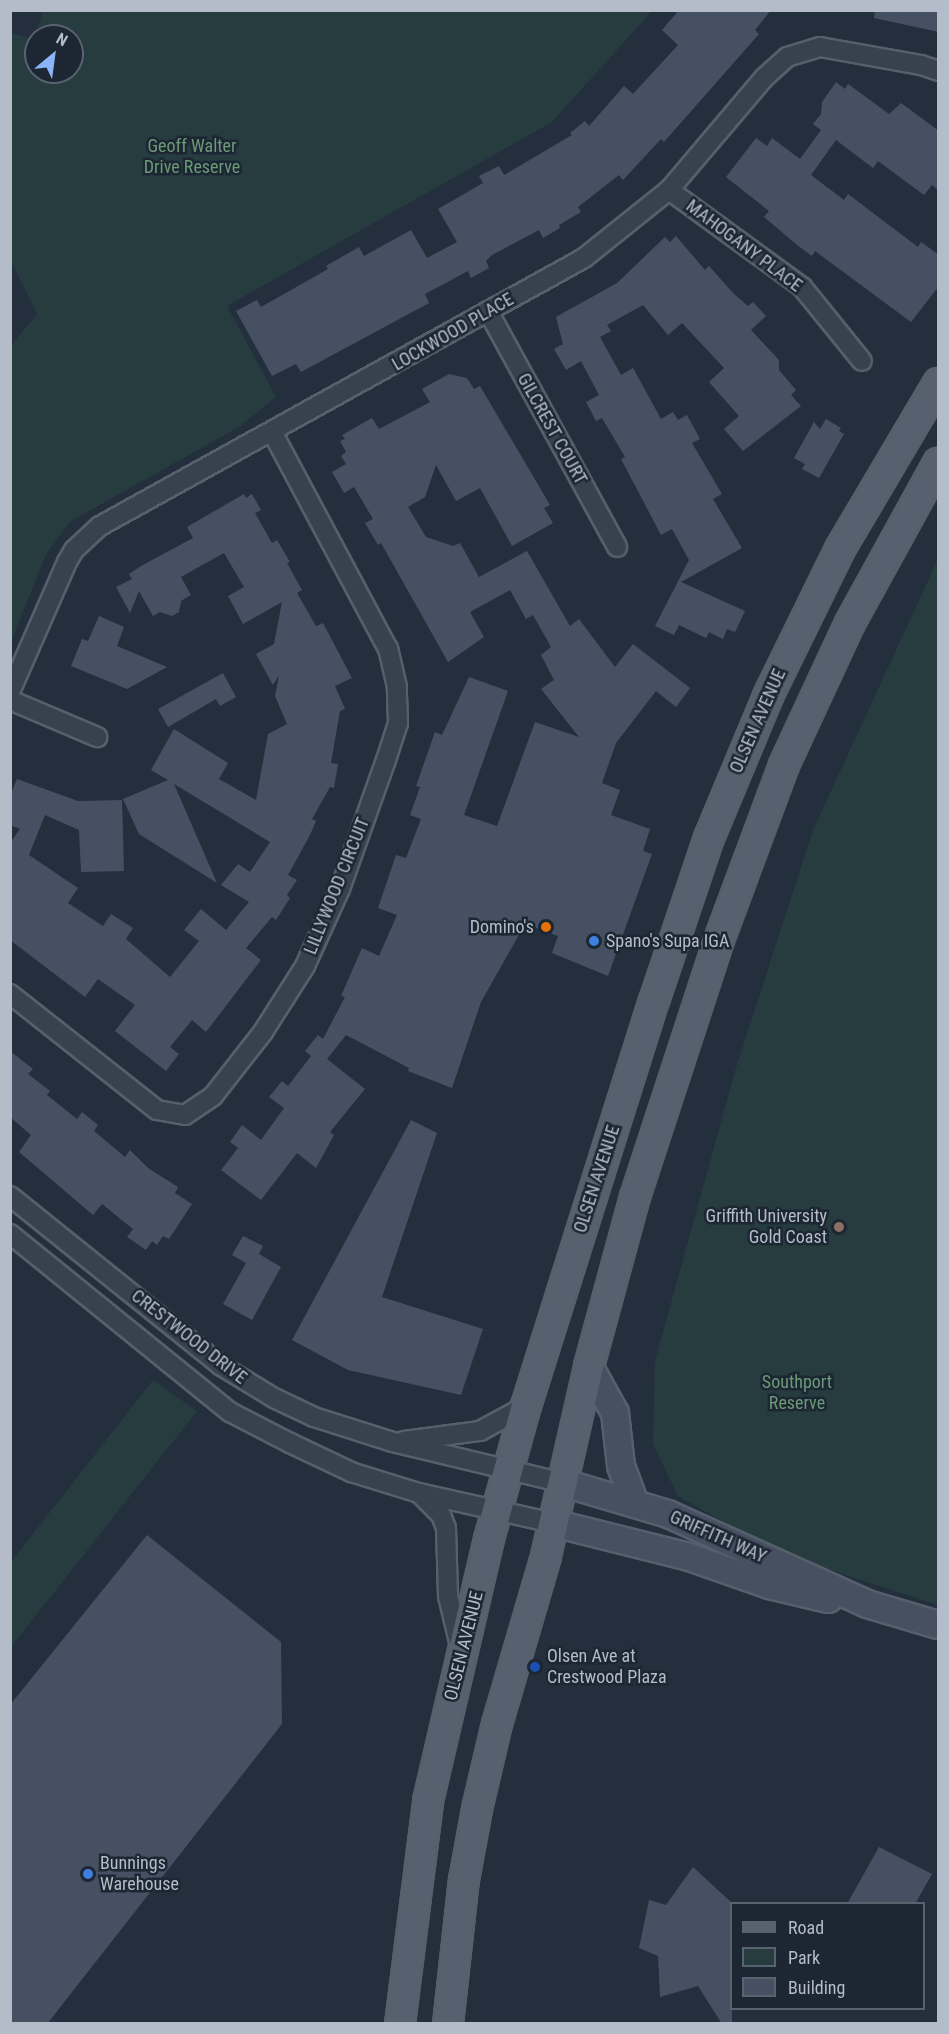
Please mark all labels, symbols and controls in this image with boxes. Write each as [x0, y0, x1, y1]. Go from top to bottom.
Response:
north arrow [24, 24, 84, 84]
text: N [53, 29, 71, 50]
park label: Geoff Walter Drive Reserve [144, 136, 240, 178]
street label: MAHOGANY PLACE [682, 195, 806, 297]
street label: LOCKWOOD PLACE [388, 288, 518, 376]
street label: GILCREST COURT [512, 370, 592, 488]
street label: OLSEN AVENUE [725, 666, 791, 776]
street label: LILLYWOOD CIRCUIT [300, 814, 374, 958]
place label: Domino's [470, 916, 534, 938]
marker: Domino's [539, 920, 553, 934]
place label: Spano's Supa IGA [606, 930, 729, 952]
marker: Spano's Supa IGA [587, 934, 601, 948]
street label: OLSEN AVENUE [569, 1122, 625, 1236]
place label: Griffith University Gold Coast [706, 1206, 827, 1248]
marker: Griffith University Gold Coast [832, 1220, 846, 1234]
street label: CRESTWOOD DRIVE [127, 1285, 251, 1389]
park label: Southport Reserve [762, 1372, 832, 1414]
street label: GRIFFITH WAY [666, 1506, 770, 1568]
street label: OLSEN AVENUE [440, 1589, 488, 1703]
place label: Olsen Ave at Crestwood Plaza [547, 1646, 667, 1688]
marker: Olsen Ave at Crestwood Plaza [528, 1660, 542, 1674]
place label: Bunnings Warehouse [100, 1853, 179, 1896]
marker: Bunnings Warehouse [81, 1867, 95, 1881]
legend [730, 1902, 925, 2010]
text: Road [788, 1917, 824, 1938]
text: Park [788, 1947, 820, 1968]
text: Building [788, 1977, 845, 1998]

